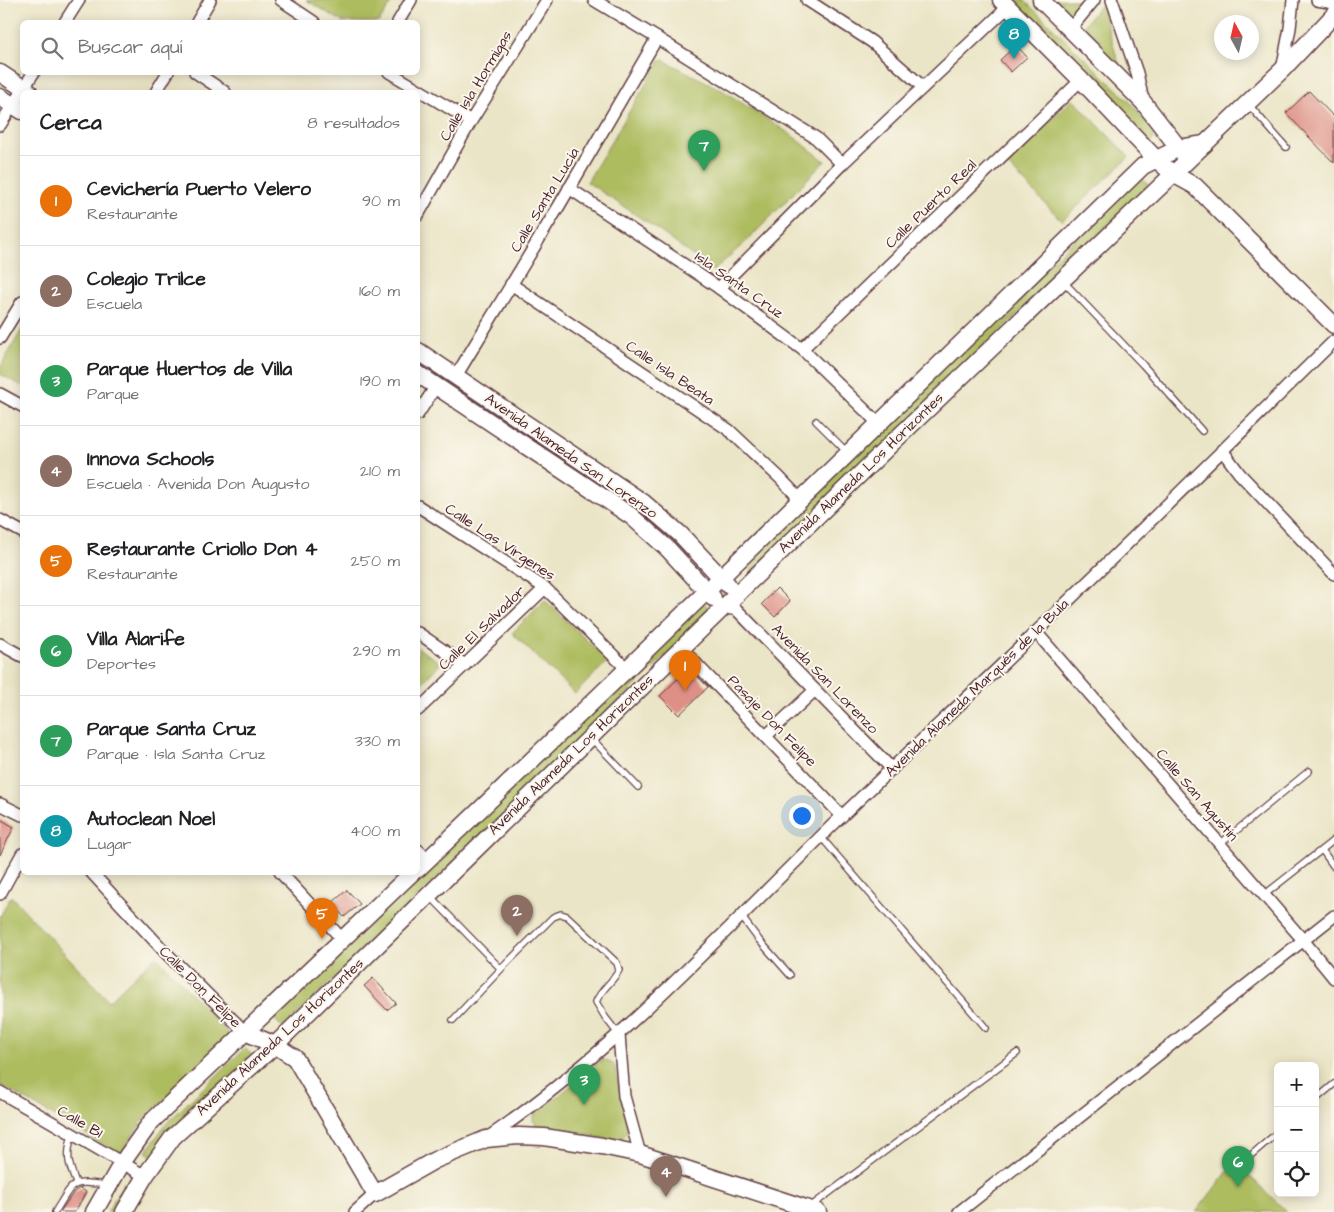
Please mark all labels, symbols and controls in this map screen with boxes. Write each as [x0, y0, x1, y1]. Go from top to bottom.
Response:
north arrow [1214, 15, 1259, 60]
pin: 8 [998, 18, 1030, 59]
search box [20, 20, 420, 75]
street label: Calle Isla Hormigas [435, 26, 518, 146]
icon: search [38, 34, 66, 62]
text: Buscar aquí [78, 34, 182, 61]
text: Cerca [40, 108, 102, 137]
text: 8 resultados [307, 112, 400, 134]
pin: 7 [688, 130, 720, 171]
street label: Calle Santa Lucía [505, 143, 585, 256]
street label: Calle Puerto Real [881, 155, 981, 253]
text: Cevichería Puerto Velero [87, 176, 311, 203]
text: 1 [55, 190, 57, 212]
text: 90 m [362, 190, 400, 212]
text: Restaurante [87, 203, 178, 225]
street label: Isla Santa Cruz [690, 247, 788, 324]
text: Colegio Trilce [87, 266, 206, 293]
text: 2 [51, 280, 61, 302]
text: 160 m [359, 280, 400, 302]
text: Escuela [87, 293, 142, 315]
street label: Calle Isla Beata [621, 335, 719, 411]
text: Parque Huertos de Villa [87, 356, 292, 383]
text: 3 [52, 370, 60, 392]
text: 190 m [360, 370, 400, 392]
text: Parque [87, 383, 139, 405]
street label: Avenida Alameda San Lorenzo [480, 388, 662, 524]
street label: Avenida Alameda Los Horizontes [774, 388, 949, 558]
text: Innova Schools [87, 446, 214, 473]
text: 4 [51, 460, 61, 482]
text: 210 m [360, 460, 400, 482]
text: Escuela · Avenida Don Augusto [87, 473, 310, 495]
street label: Calle Las Vírgenes [440, 498, 560, 587]
text: Restaurante Criollo Don 4 [87, 536, 317, 563]
text: 5 [50, 550, 62, 572]
text: 250 m [351, 550, 400, 572]
text: Restaurante [87, 563, 178, 585]
street label: Calle El Salvador [434, 581, 530, 675]
street label: Avenida Alameda Marqués de la Bula [880, 594, 1074, 782]
street label: Avenida San Lorenzo [767, 619, 884, 739]
text: Villa Alarife [87, 626, 185, 653]
text: 6 [51, 640, 61, 662]
text: 290 m [353, 640, 400, 662]
pin: 1 [669, 650, 701, 691]
text: Deportes [87, 653, 156, 675]
street label: Avenida Alameda Los Horizontes [484, 670, 659, 840]
street label: Pasaje Don Felipe [723, 670, 821, 772]
text: Parque Santa Cruz [87, 716, 256, 743]
text: 7 [51, 730, 61, 752]
text: 330 m [355, 730, 400, 752]
text: Parque · Isla Santa Cruz [87, 743, 265, 765]
street label: Calle San Agustín [1150, 744, 1243, 847]
your location [789, 803, 815, 829]
text: Autoclean Noel [87, 806, 215, 833]
text: 8 [51, 820, 61, 842]
text: 400 m [350, 820, 400, 842]
text: Lugar [87, 833, 131, 855]
pin: 2 [501, 895, 533, 936]
pin: 5 [306, 898, 338, 939]
street label: Calle Don Felipe [154, 941, 246, 1033]
street label: Avenida Alameda Los Horizontes [191, 953, 369, 1121]
map controls [1274, 1062, 1319, 1197]
button: + [1274, 1062, 1319, 1107]
pin: 3 [568, 1064, 600, 1105]
street label: Calle B1 [53, 1100, 107, 1144]
button: − [1274, 1107, 1319, 1152]
pin: 6 [1222, 1146, 1254, 1187]
button: locate [1274, 1152, 1319, 1197]
pin: 4 [650, 1156, 682, 1197]

